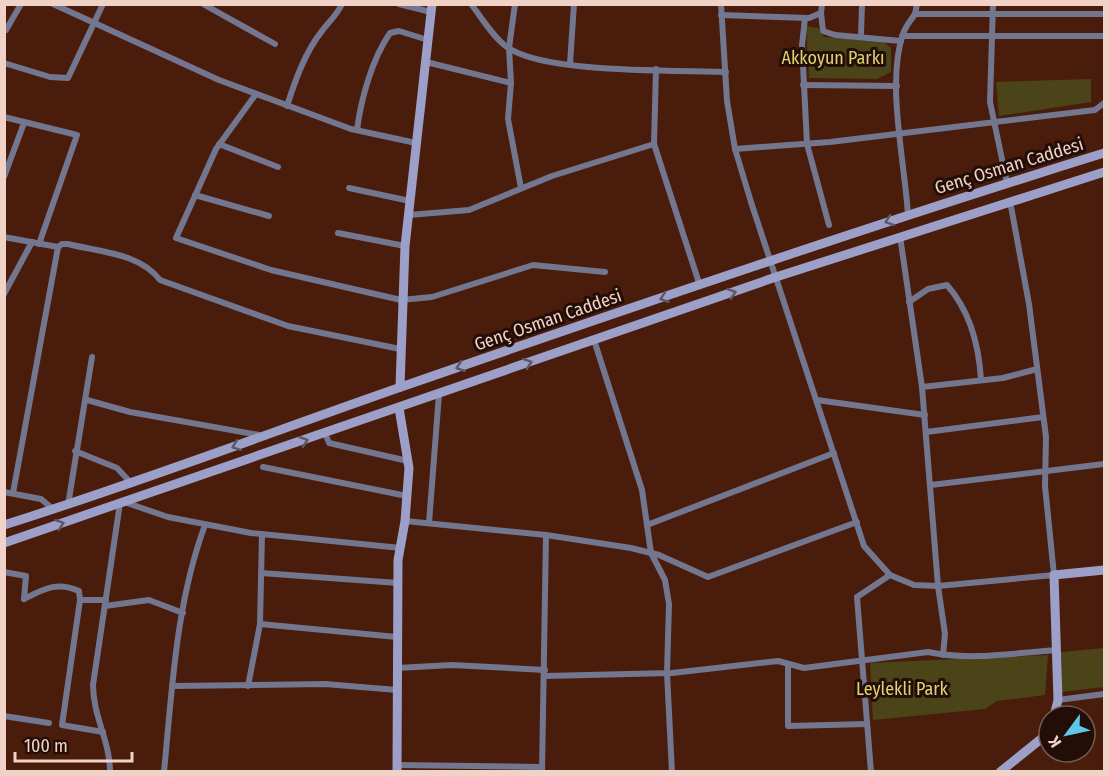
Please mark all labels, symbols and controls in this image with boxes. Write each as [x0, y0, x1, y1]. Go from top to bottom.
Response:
park label: Akkoyun Parkı [781, 47, 885, 69]
street label: Genç Osman Caddesi [932, 133, 1086, 199]
one-way arrow [884, 214, 894, 227]
street label: Genç Osman Caddesi [472, 285, 624, 355]
one-way arrow [726, 287, 737, 300]
one-way arrow [659, 290, 670, 303]
one-way arrow [522, 358, 533, 371]
one-way arrow [455, 360, 466, 372]
one-way arrow [298, 435, 309, 448]
one-way arrow [231, 439, 242, 451]
one-way arrow [54, 519, 65, 532]
park label: Leylekli Park [856, 678, 949, 700]
north arrow [1037, 704, 1097, 764]
scale bar [15, 725, 132, 763]
text: K [1044, 732, 1065, 751]
text: 100 m [24, 735, 68, 757]

